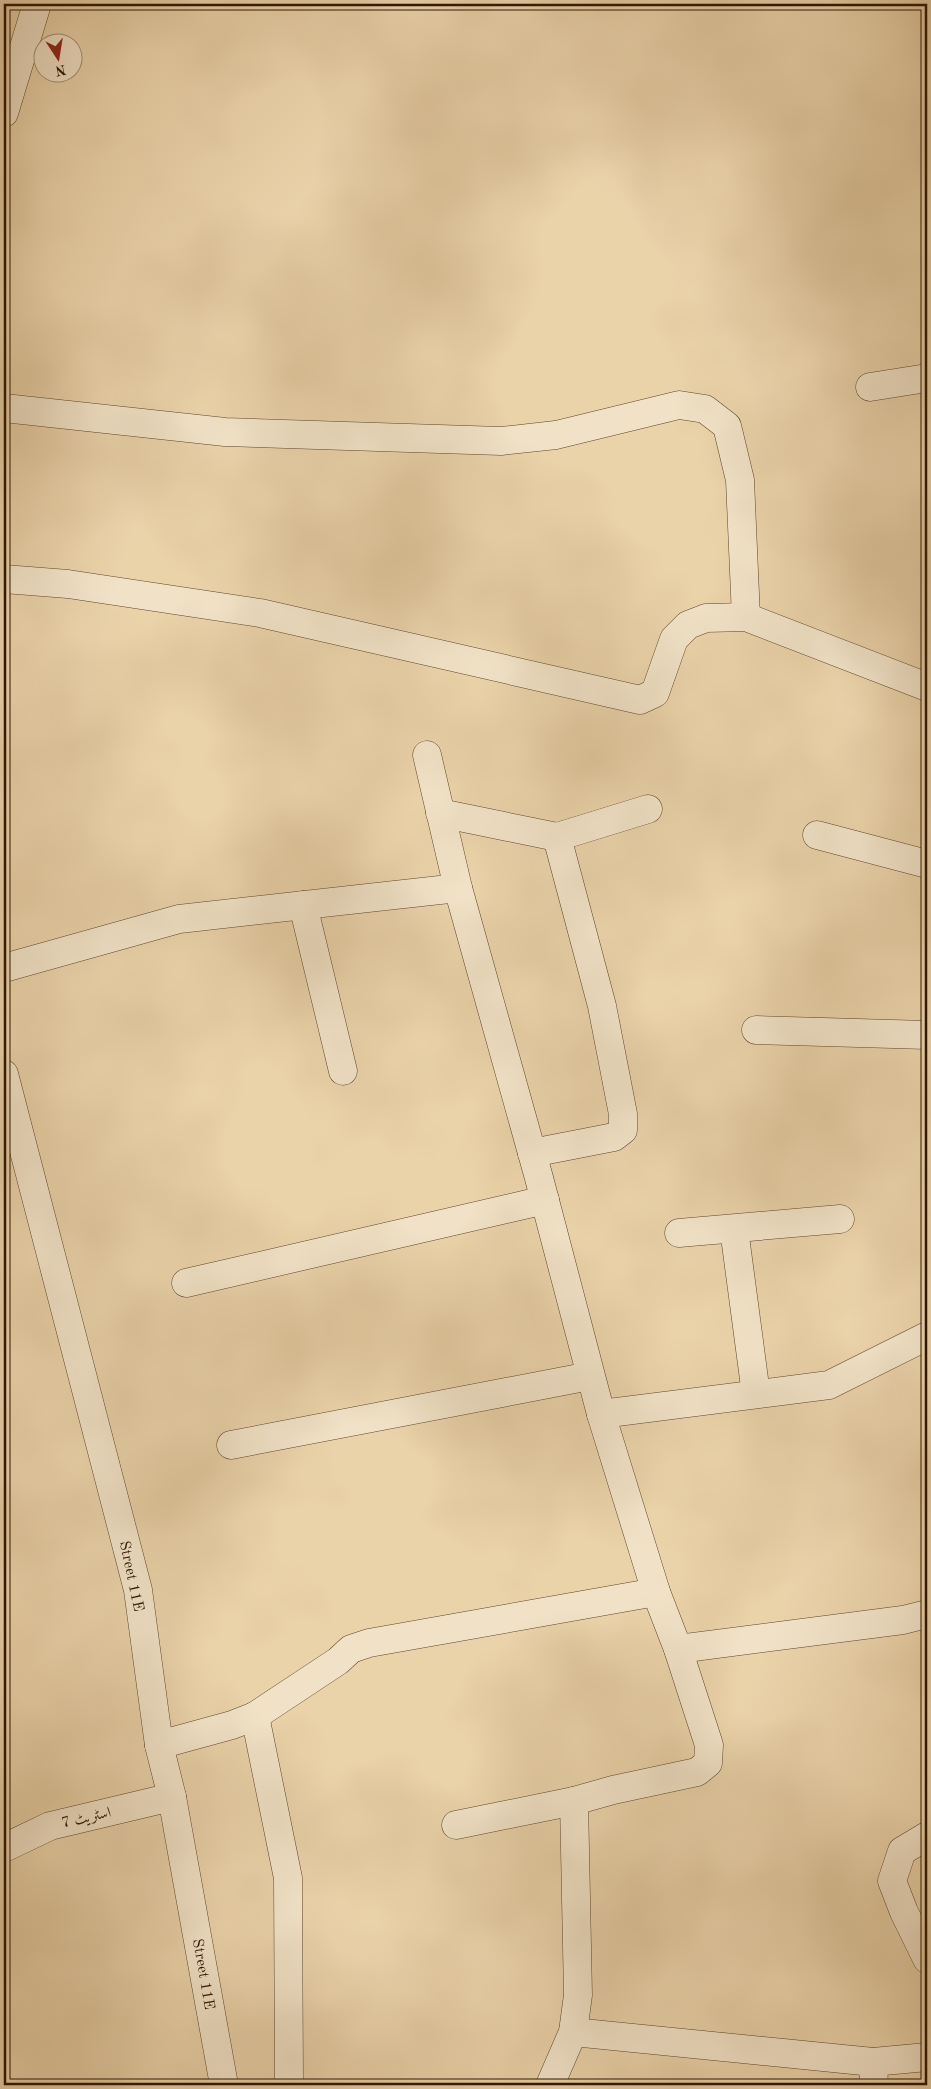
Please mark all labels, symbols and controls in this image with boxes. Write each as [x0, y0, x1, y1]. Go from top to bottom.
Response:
north arrow [32, 32, 82, 82]
text: N [54, 62, 67, 78]
street label: Street 11E [116, 1540, 145, 1613]
street label: اسٹریٹ 7 [60, 1806, 113, 1832]
street label: Street 11E [189, 1938, 216, 2011]

